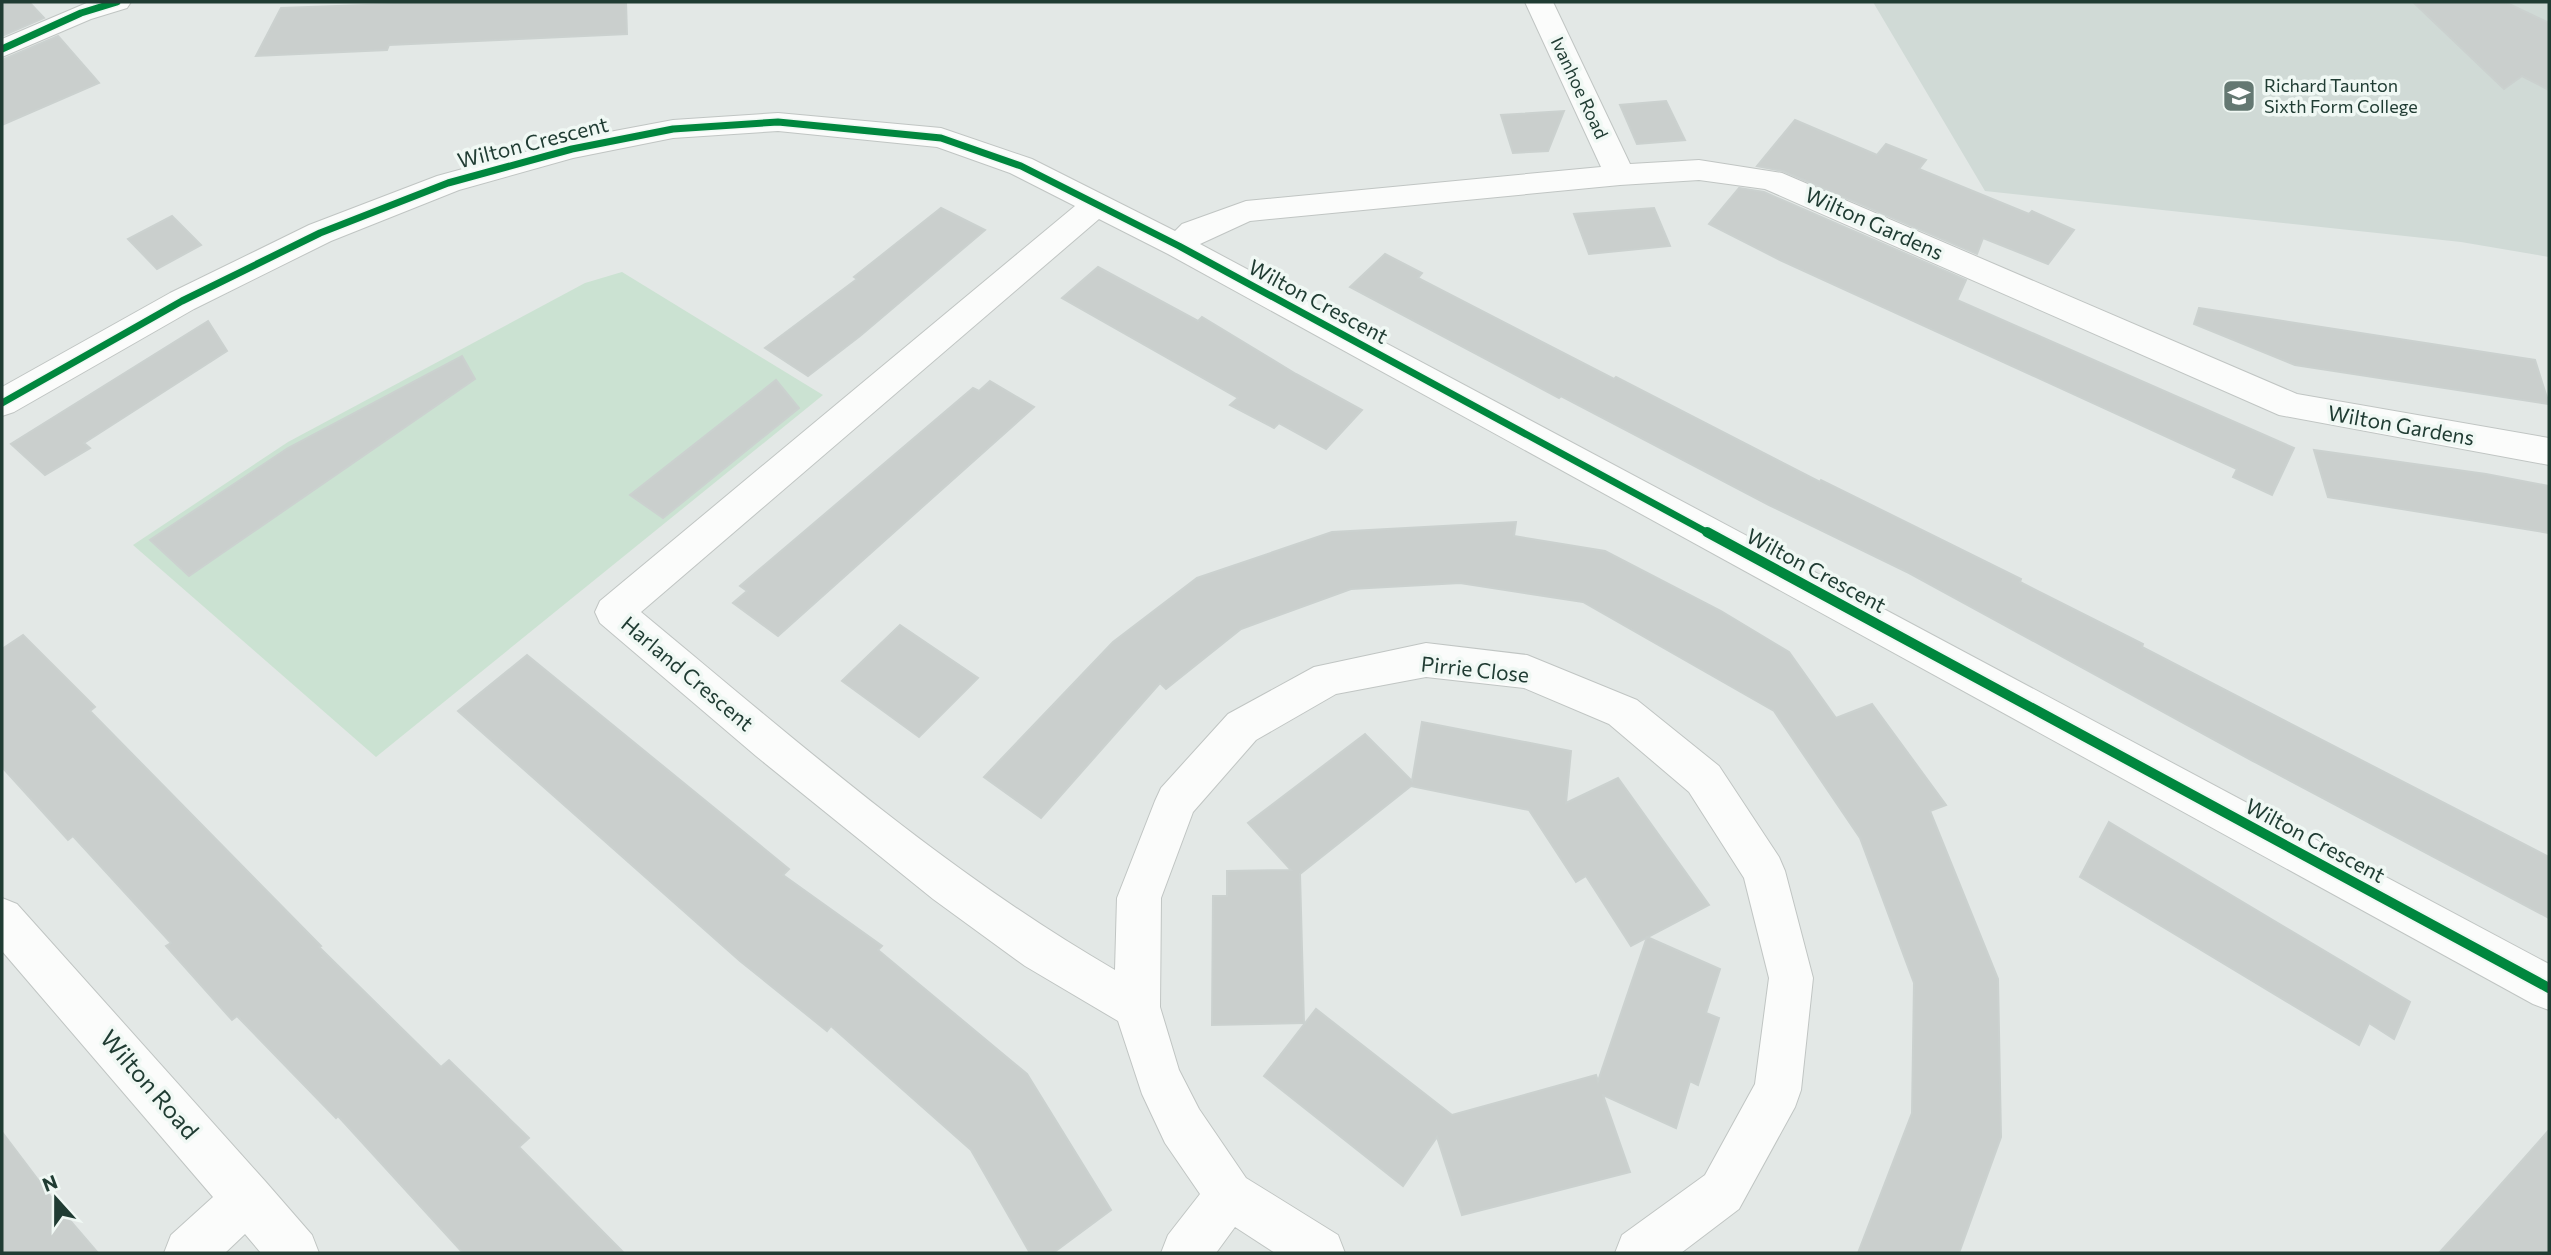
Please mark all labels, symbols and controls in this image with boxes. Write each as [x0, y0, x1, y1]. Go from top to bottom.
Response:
street label: Ivanhoe Road [1547, 33, 1613, 142]
place label: Richard Taunton Sixth Form College [2264, 74, 2418, 117]
school or university icon: Richard Taunton Sixth Form College [2220, 77, 2258, 115]
street label: Wilton Crescent [455, 111, 611, 172]
street label: Wilton Gardens [1802, 181, 1947, 264]
street label: Wilton Crescent [1245, 253, 1393, 348]
street label: Wilton Gardens [2326, 399, 2477, 450]
street label: Wilton Crescent [1743, 522, 1891, 617]
street label: Harland Crescent [617, 610, 759, 735]
street label: Pirrie Close [1420, 650, 1530, 687]
street label: Wilton Crescent [2242, 792, 2390, 887]
street label: Wilton Road [95, 1024, 205, 1145]
north arrow [21, 1164, 91, 1234]
text: N [39, 1169, 61, 1196]

